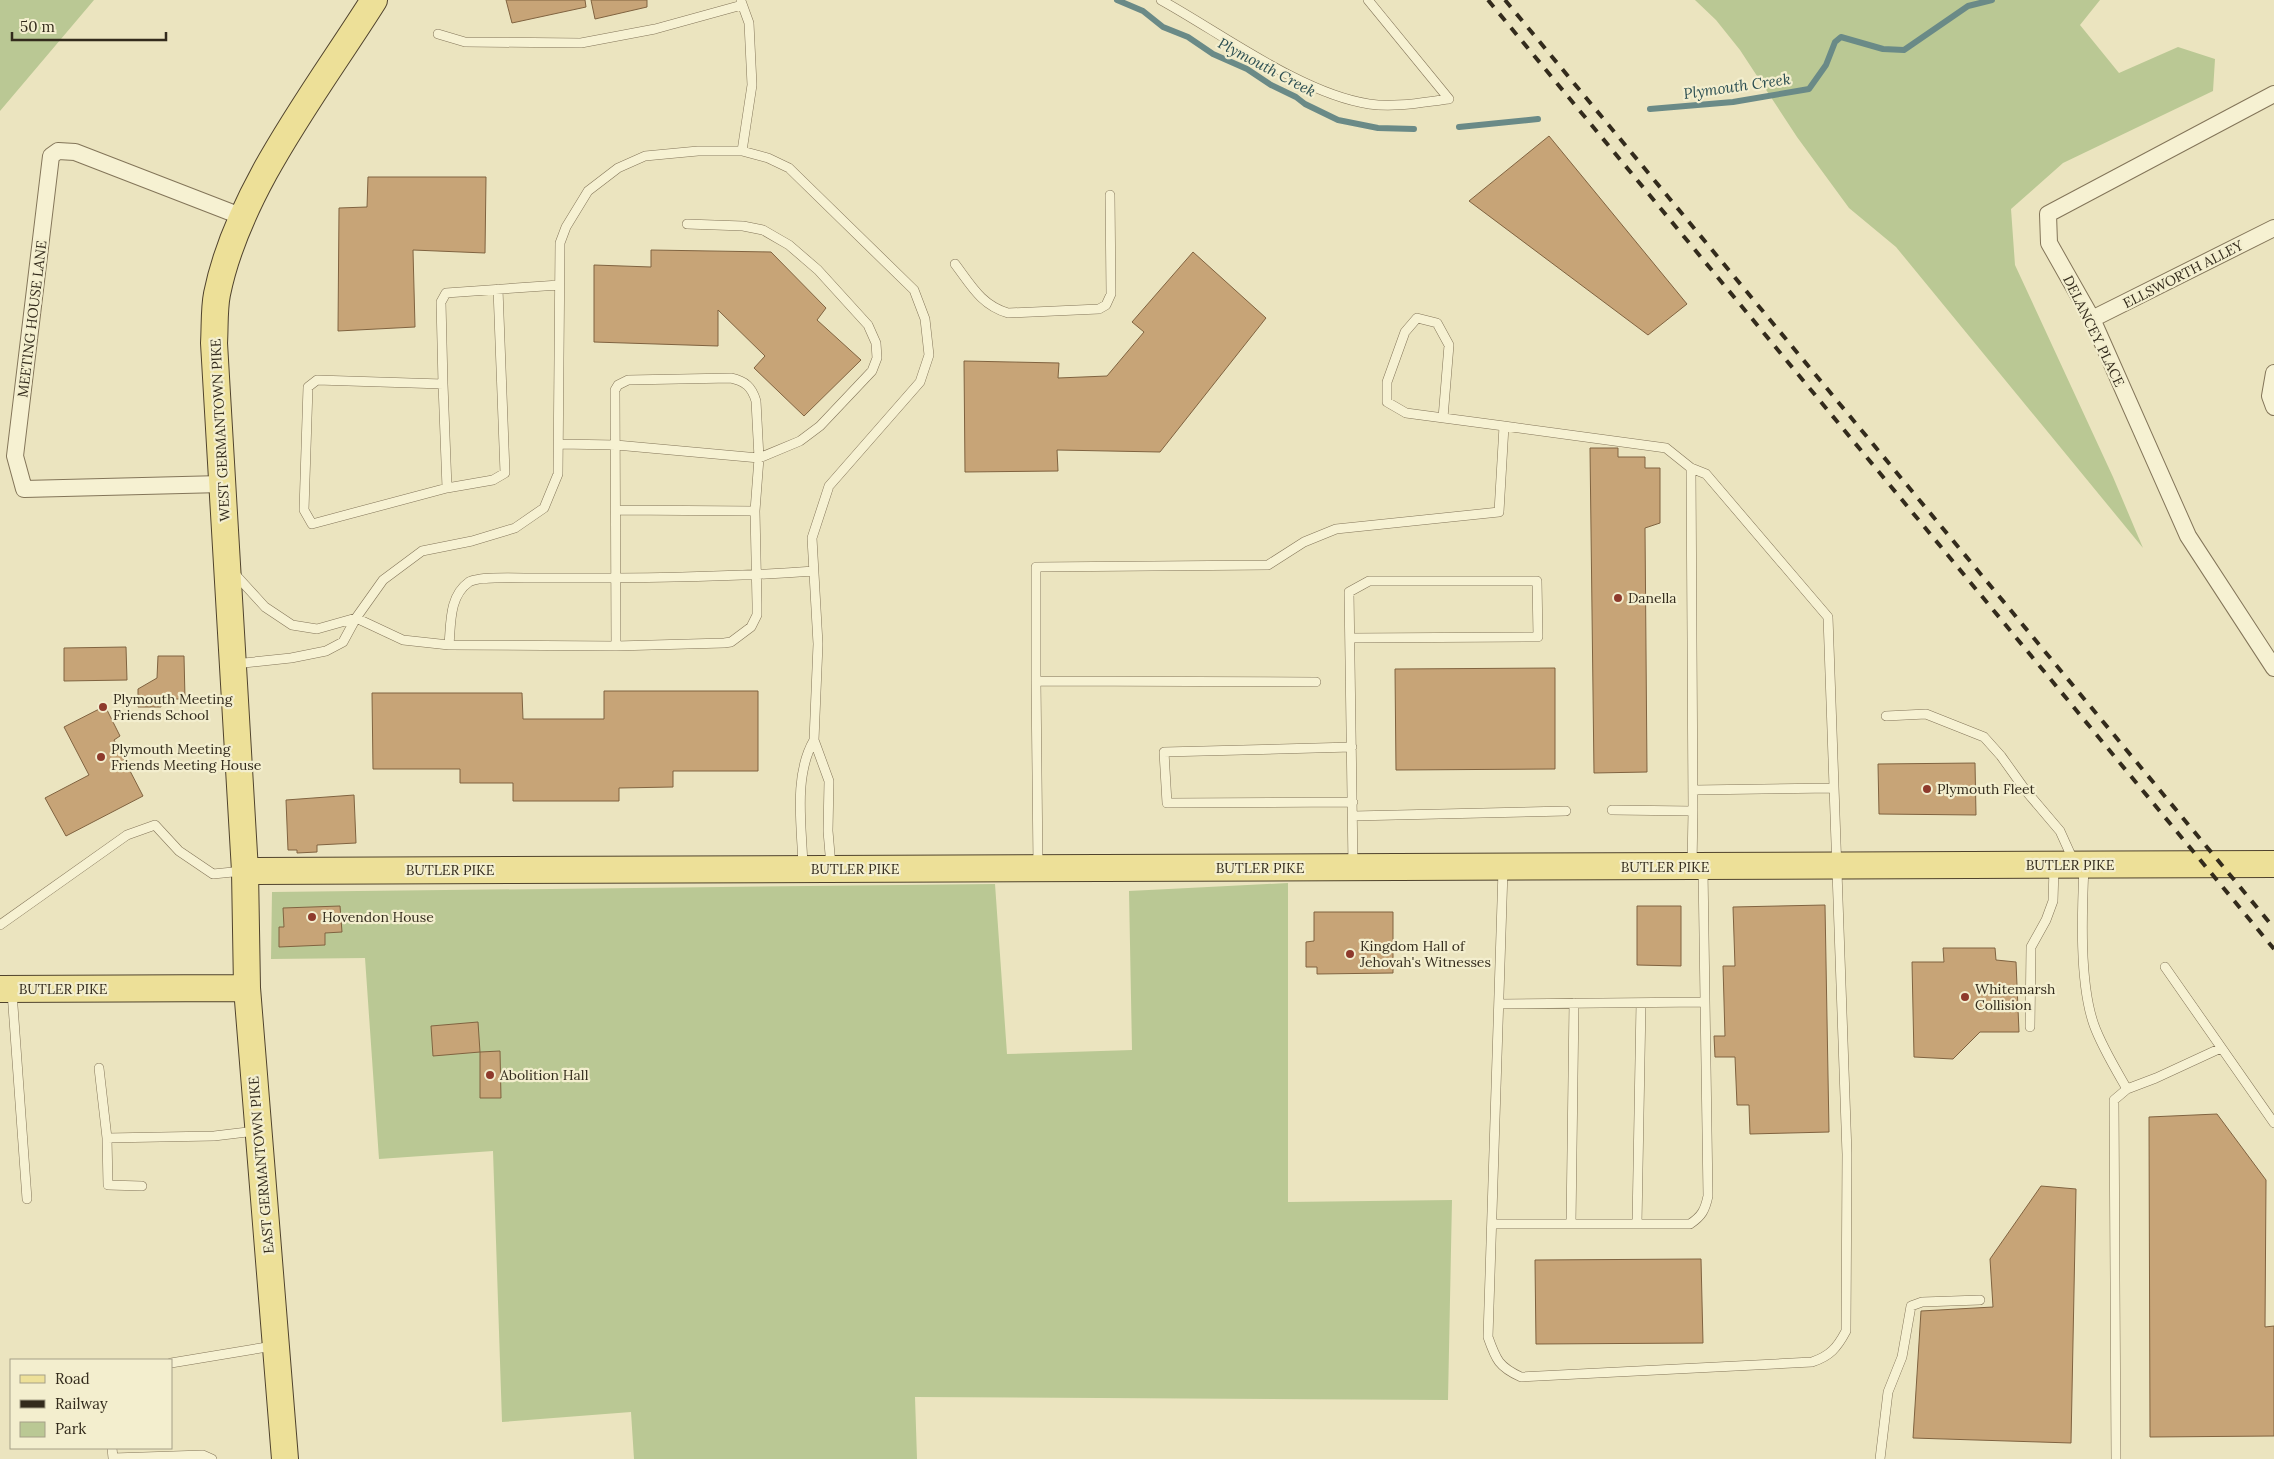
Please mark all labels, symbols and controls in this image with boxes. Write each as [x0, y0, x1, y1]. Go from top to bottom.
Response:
scale bar [12, 10, 166, 42]
text: 50 m [20, 17, 55, 36]
water label: Plymouth Creek [1215, 33, 1319, 101]
water label: Plymouth Creek [1682, 69, 1792, 103]
street label: ELLSWORTH ALLEY [2120, 235, 2247, 312]
street label: MEETING HOUSE LANE [13, 239, 51, 399]
street label: DELANCEY PLACE [2059, 272, 2129, 390]
street label: WEST GERMANTOWN PIKE [206, 338, 234, 522]
place label: Danella [1628, 589, 1677, 607]
marker: Danella [1612, 592, 1624, 604]
place label: Plymouth Meeting Friends School [113, 690, 233, 724]
marker: Plymouth Meeting Friends School [97, 701, 109, 713]
place label: Plymouth Meeting Friends Meeting House [111, 740, 262, 774]
marker: Plymouth Meeting Friends Meeting House [95, 751, 107, 763]
place label: Plymouth Fleet [1937, 780, 2036, 798]
marker: Plymouth Fleet [1921, 783, 1933, 795]
street label: BUTLER PIKE [2026, 856, 2115, 874]
street label: BUTLER PIKE [1621, 858, 1710, 876]
street label: BUTLER PIKE [1216, 859, 1305, 877]
street label: BUTLER PIKE [811, 860, 900, 878]
street label: BUTLER PIKE [406, 861, 495, 879]
place label: Hovendon House [322, 908, 434, 926]
marker: Hovendon House [306, 911, 318, 923]
place label: Kingdom Hall of Jehovah's Witnesses [1359, 937, 1491, 971]
marker: Kingdom Hall of Jehovah's Witnesses [1344, 948, 1356, 960]
street label: BUTLER PIKE [19, 980, 108, 998]
place label: Whitemarsh Collision [1975, 980, 2055, 1014]
marker: Whitemarsh Collision [1959, 991, 1971, 1003]
place label: Abolition Hall [499, 1066, 589, 1084]
marker: Abolition Hall [484, 1069, 496, 1081]
street label: EAST GERMANTOWN PIKE [244, 1075, 278, 1254]
legend [10, 1359, 172, 1449]
text: Road [55, 1369, 90, 1388]
text: Railway [55, 1394, 108, 1413]
text: Park [55, 1419, 86, 1438]

